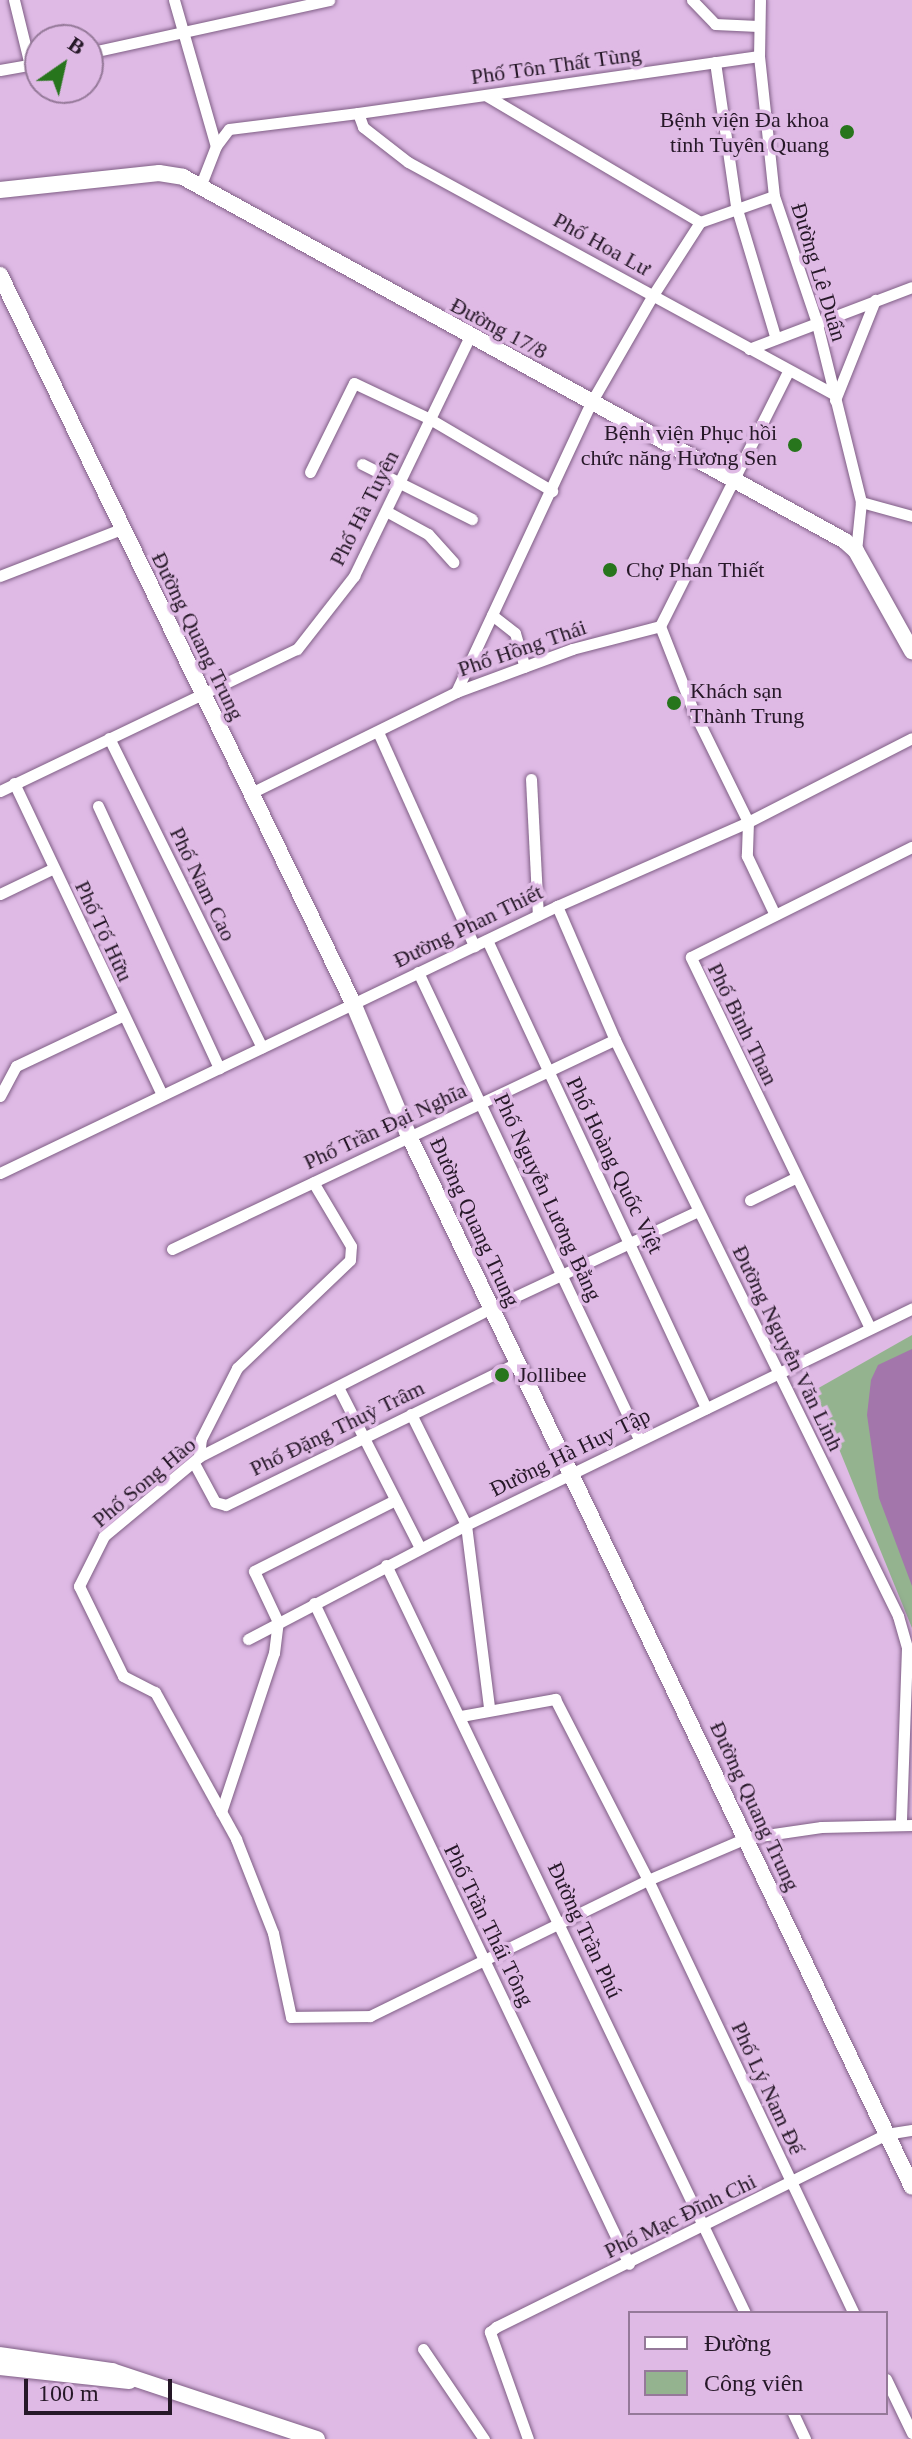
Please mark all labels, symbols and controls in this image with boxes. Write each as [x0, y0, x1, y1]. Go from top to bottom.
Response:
north arrow [24, 24, 104, 104]
text: B [64, 31, 90, 60]
street label: Phố Tôn Thất Tùng [469, 40, 643, 90]
place label: Bệnh viện Đa khoa tỉnh Tuyên Quang [660, 106, 829, 158]
marker: Bệnh viện Đa khoa tỉnh Tuyên Quang [836, 121, 858, 143]
street label: Đường Lê Duẩn [785, 200, 853, 344]
street label: Phố Hoa Lư [549, 206, 655, 282]
street label: Đường 17/8 [446, 291, 552, 365]
place label: Bệnh viện Phục hồi chức năng Hương Sen [581, 419, 777, 470]
marker: Bệnh viện Phục hồi chức năng Hương Sen [784, 434, 806, 456]
street label: Phố Hà Tuyên [324, 446, 404, 570]
street label: Đường Quang Trung [146, 547, 250, 725]
place label: Chợ Phan Thiết [626, 557, 765, 583]
marker: Chợ Phan Thiết [601, 561, 619, 579]
street label: Phố Hồng Thái [454, 614, 590, 682]
place label: Khách sạn Thành Trung [690, 677, 805, 728]
marker: Khách sạn Thành Trung [665, 694, 683, 712]
street label: Phố Nam Cao [164, 823, 242, 945]
street label: Phố Tố Hữu [69, 876, 139, 986]
street label: Đường Phan Thiết [389, 878, 547, 974]
street label: Phố Bình Than [702, 958, 784, 1090]
street label: Phố Hoàng Quốc Việt [561, 1072, 669, 1258]
street label: Phố Trần Đại Nghĩa [299, 1077, 471, 1175]
street label: Phố Nguyễn Lương Bằng [488, 1089, 608, 1305]
street label: Đường Quang Trung [424, 1133, 526, 1311]
street label: Đường Nguyễn Văn Linh [727, 1241, 849, 1455]
place label: Jollibee [518, 1362, 586, 1388]
marker: Jollibee [493, 1366, 511, 1384]
street label: Phố Đặng Thuỳ Trâm [245, 1374, 429, 1482]
street label: Đường Hà Huy Tập [485, 1402, 655, 1502]
street label: Phố Song Hào [87, 1431, 201, 1533]
street label: Đường Quang Trung [704, 1717, 806, 1895]
street label: Phố Trần Thái Tông [438, 1839, 540, 2011]
street label: Đường Trần Phú [542, 1858, 628, 2002]
street label: Phố Lý Nam Đế [726, 2017, 810, 2159]
street label: Phố Mạc Đĩnh Chi [600, 2168, 760, 2264]
legend [628, 2311, 888, 2415]
text: Đường [704, 2330, 771, 2356]
scale bar [28, 2363, 176, 2413]
text: Công viên [704, 2370, 803, 2396]
text: 100 m [38, 2380, 99, 2406]

